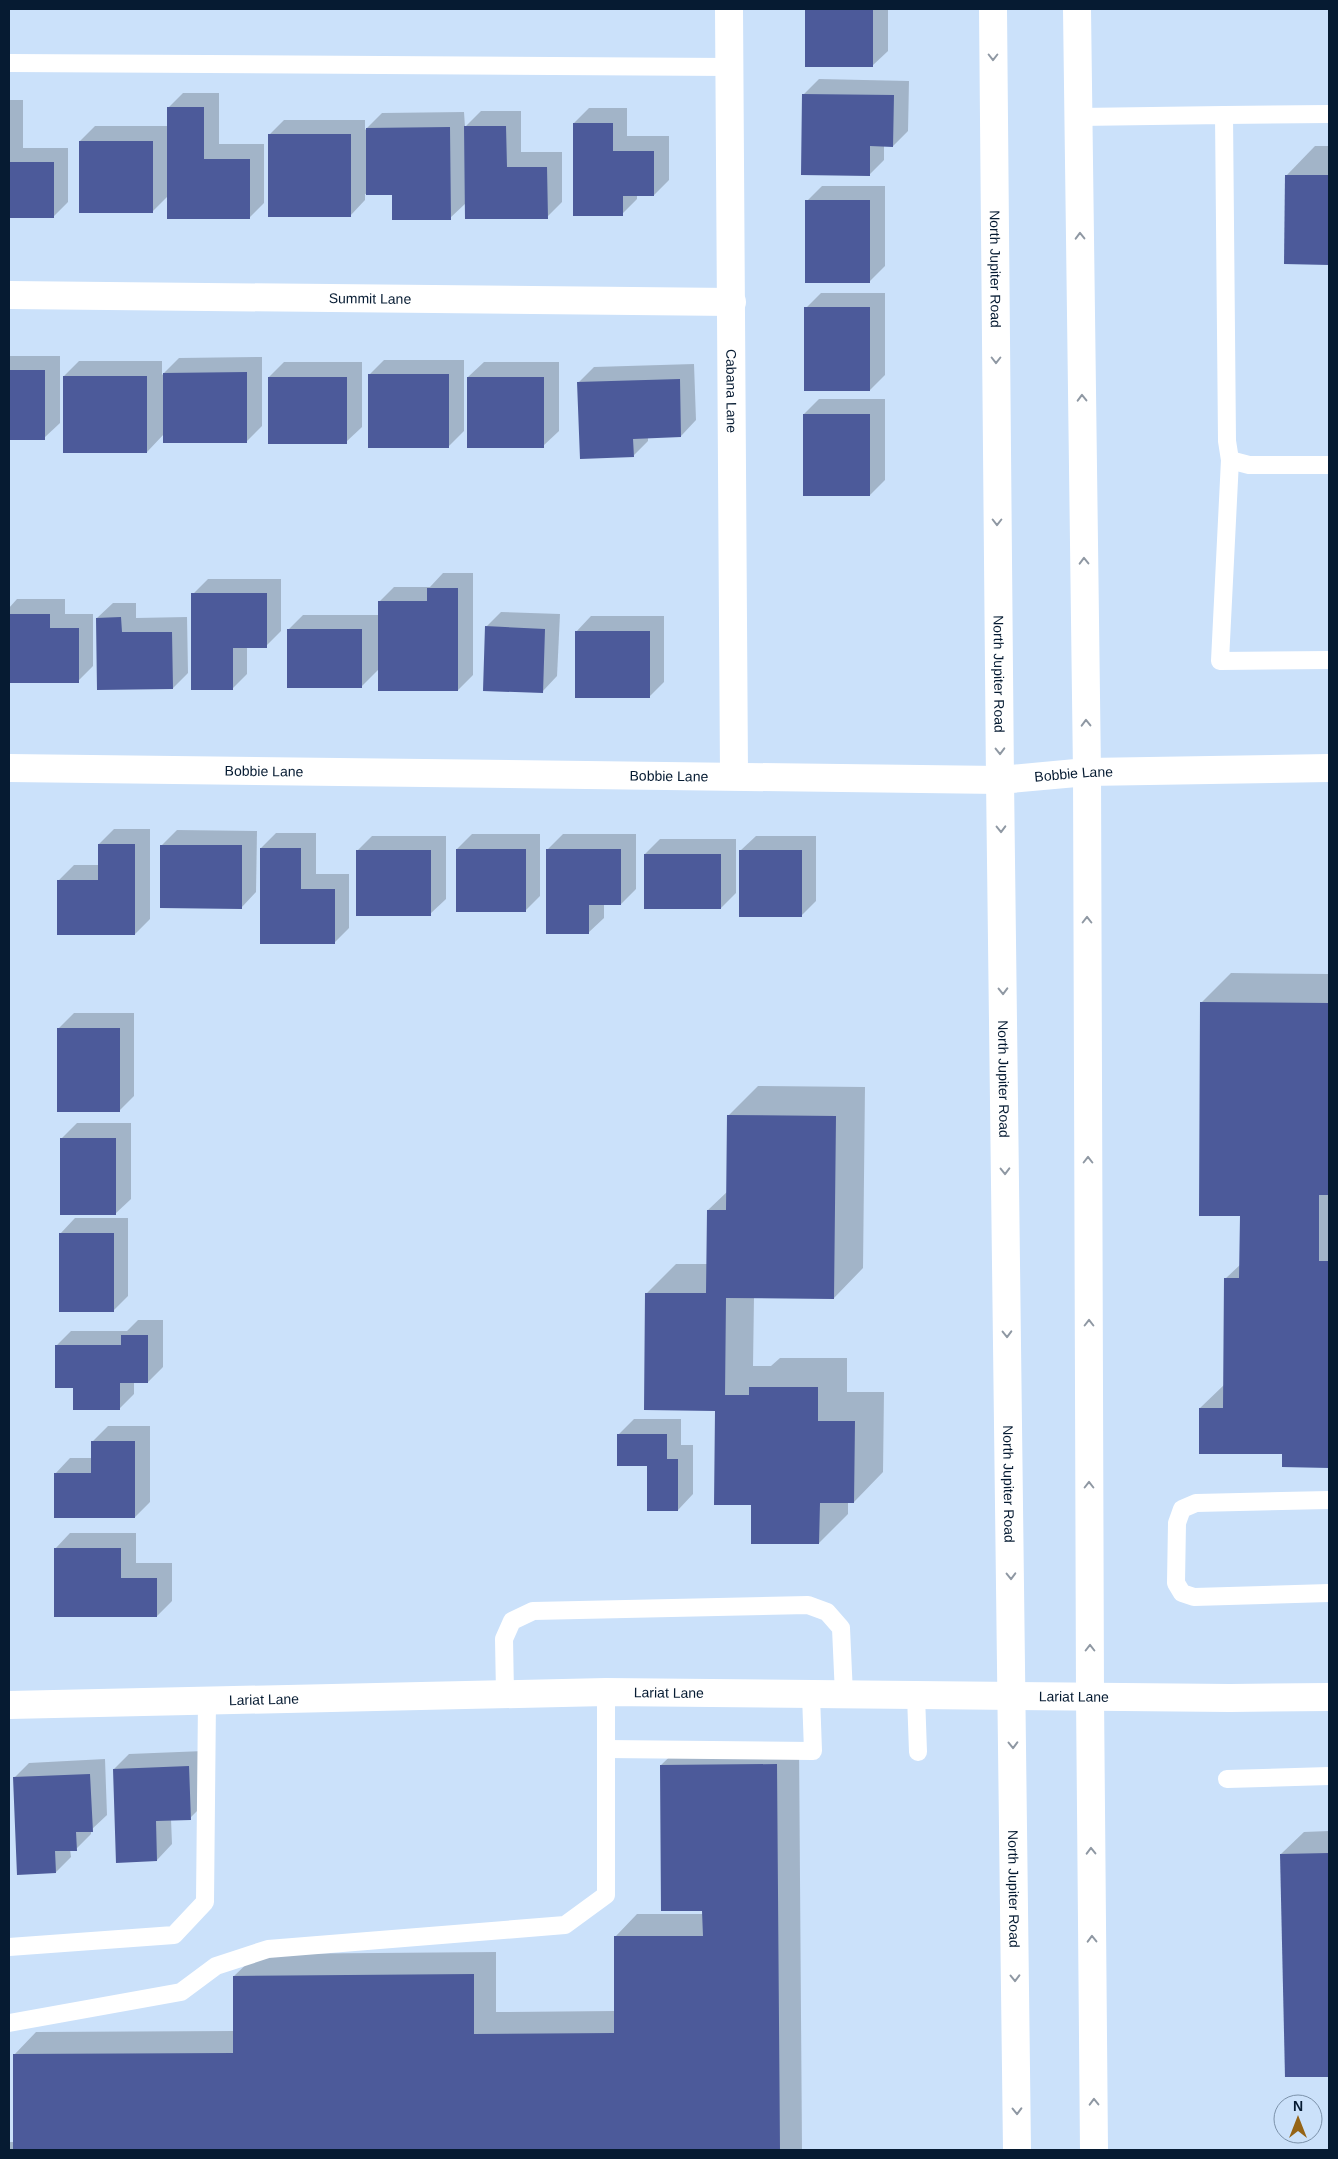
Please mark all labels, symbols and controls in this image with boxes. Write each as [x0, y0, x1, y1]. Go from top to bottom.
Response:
one-way arrow [988, 54, 999, 62]
street label: North Jupiter Road [987, 210, 1004, 328]
one-way arrow [1075, 231, 1085, 239]
street label: Summit Lane [329, 290, 412, 307]
street label: Cabana Lane [723, 349, 740, 433]
one-way arrow [991, 356, 1001, 364]
one-way arrow [1077, 394, 1087, 402]
one-way arrow [992, 519, 1003, 527]
one-way arrow [1079, 556, 1089, 564]
street label: North Jupiter Road [991, 615, 1008, 733]
one-way arrow [1081, 719, 1092, 727]
one-way arrow [995, 748, 1005, 755]
street label: Bobbie Lane [225, 763, 304, 780]
street label: Bobbie Lane [1034, 764, 1113, 785]
street label: Bobbie Lane [629, 768, 709, 784]
one-way arrow [996, 825, 1006, 833]
one-way arrow [1082, 915, 1092, 923]
one-way arrow [998, 988, 1008, 995]
street label: North Jupiter Road [995, 1020, 1012, 1138]
one-way arrow [1083, 1156, 1093, 1164]
one-way arrow [1000, 1168, 1010, 1175]
one-way arrow [1084, 1318, 1094, 1326]
one-way arrow [1002, 1330, 1012, 1338]
street label: North Jupiter Road [1000, 1425, 1017, 1543]
one-way arrow [1084, 1481, 1094, 1488]
one-way arrow [1005, 1572, 1016, 1580]
one-way arrow [1085, 1643, 1095, 1651]
street label: Lariat Lane [634, 1684, 704, 1701]
street label: Lariat Lane [1039, 1688, 1109, 1705]
street label: Lariat Lane [229, 1691, 299, 1708]
one-way arrow [1008, 1742, 1018, 1749]
street label: North Jupiter Road [1005, 1830, 1022, 1948]
one-way arrow [1086, 1847, 1096, 1854]
one-way arrow [1087, 1935, 1097, 1942]
one-way arrow [1010, 1974, 1021, 1982]
north arrow [1273, 2094, 1323, 2144]
one-way arrow [1089, 2097, 1099, 2105]
text: N [1293, 2098, 1303, 2114]
one-way arrow [1012, 2108, 1022, 2115]

